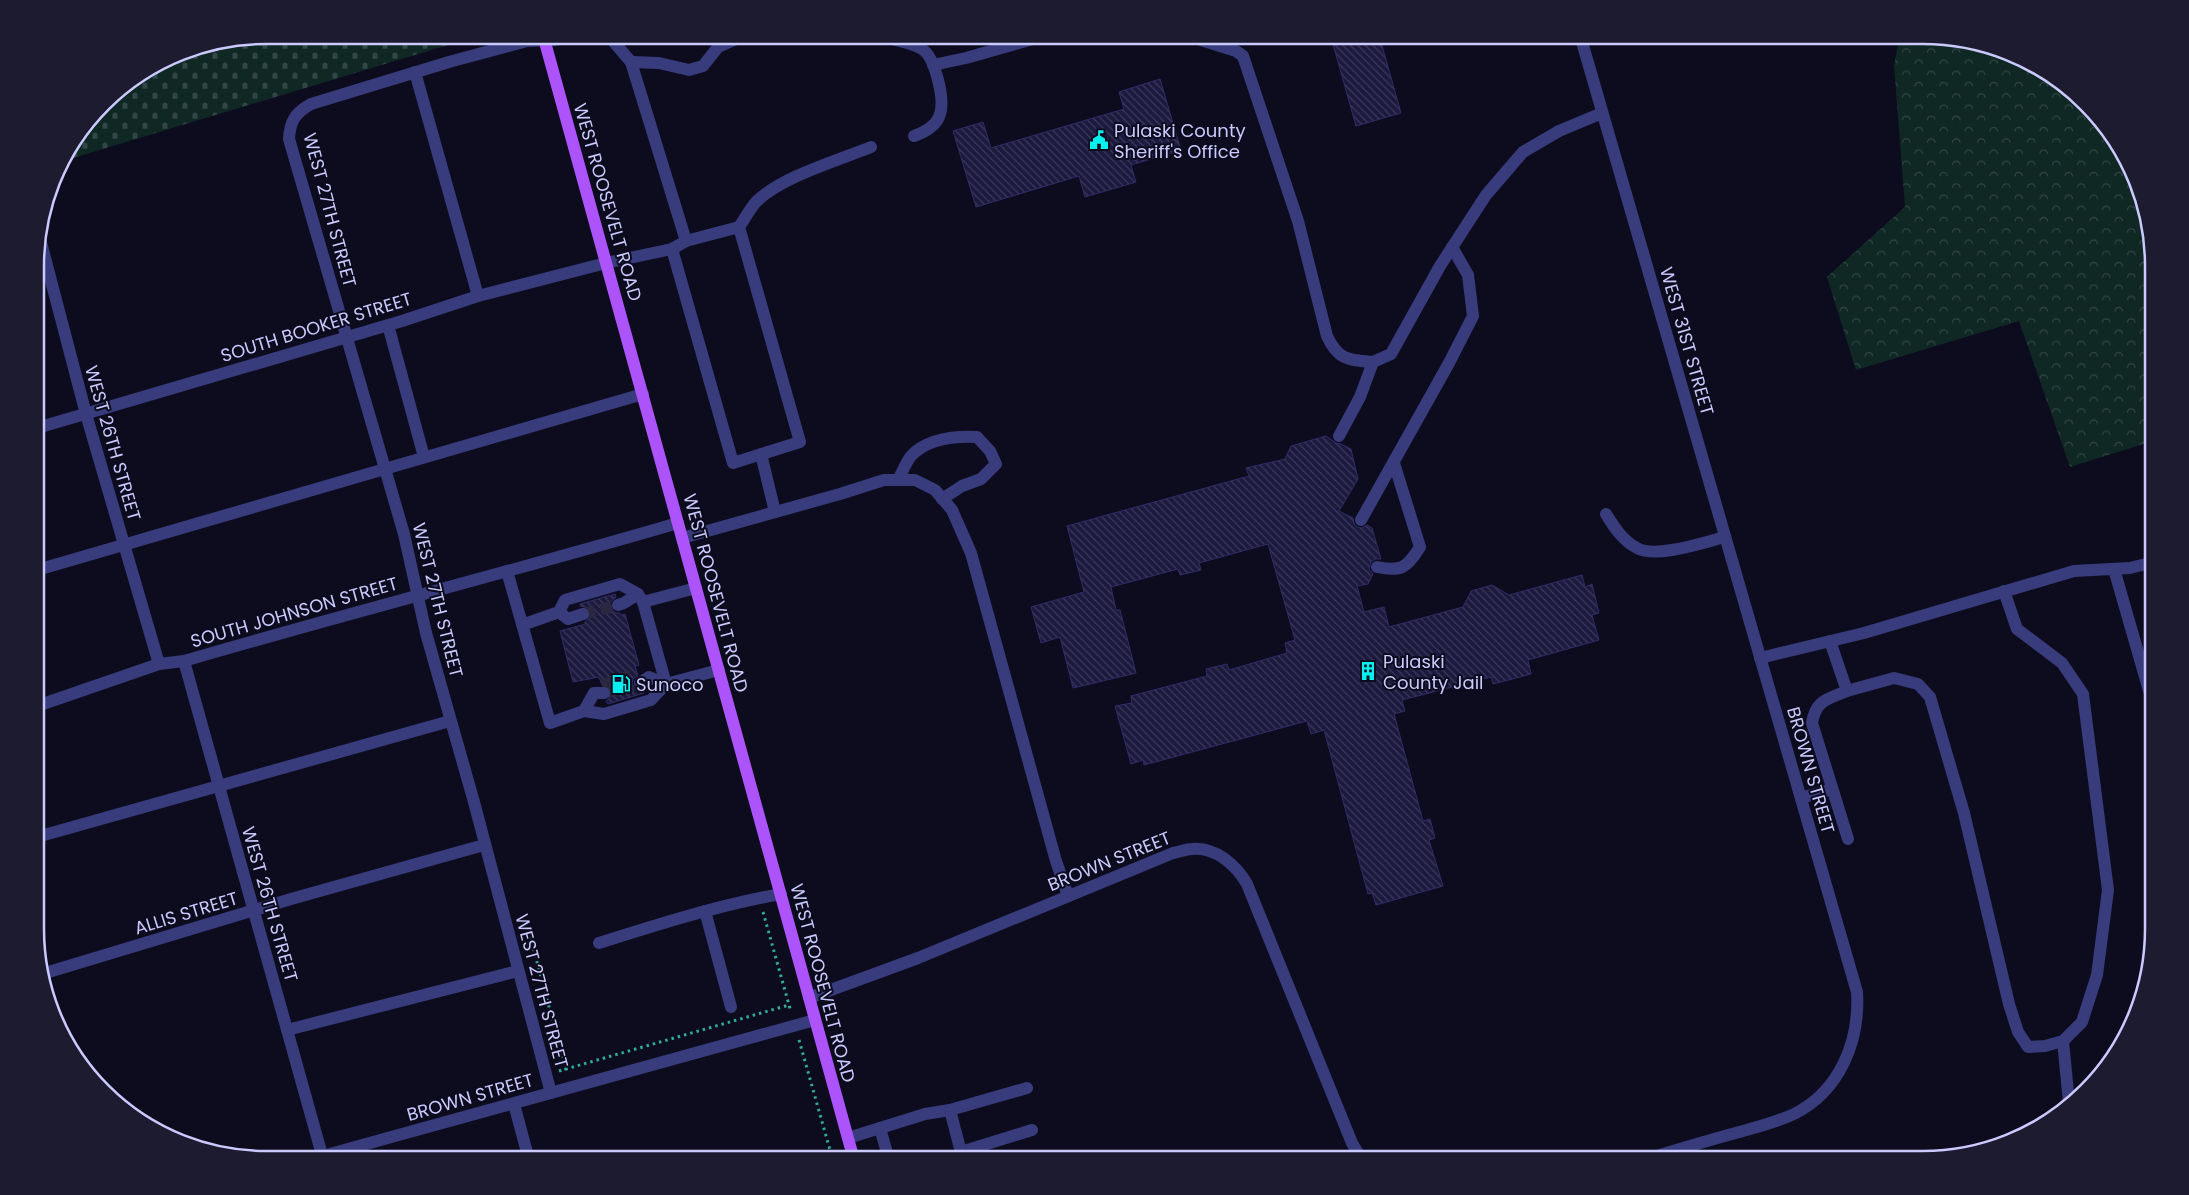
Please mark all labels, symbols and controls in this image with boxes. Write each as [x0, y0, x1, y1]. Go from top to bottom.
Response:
street label: WEST ROOSEVELT ROAD [568, 100, 648, 304]
place label: Pulaski County Sheriff's Office [1114, 118, 1246, 164]
public building icon: Pulaski County Sheriff's Office [1088, 129, 1110, 151]
street label: WEST 27TH STREET [297, 130, 363, 290]
street label: WEST 31ST STREET [1654, 264, 1720, 418]
street label: SOUTH BOOKER STREET [217, 286, 415, 368]
street label: WEST 26TH STREET [79, 363, 147, 524]
street label: WEST ROOSEVELT ROAD [677, 491, 755, 695]
street label: WEST 27TH STREET [407, 520, 469, 680]
street label: SOUTH JOHNSON STREET [188, 570, 401, 654]
place label: Pulaski County Jail [1383, 649, 1484, 695]
building icon: Pulaski County Jail [1357, 660, 1379, 682]
place label: Sunoco [636, 672, 704, 697]
fuel station icon: Sunoco [610, 673, 632, 695]
street label: BROWN STREET [1781, 704, 1841, 836]
street label: WEST 26TH STREET [236, 824, 304, 985]
street label: BROWN STREET [1044, 825, 1174, 897]
street label: WEST ROOSEVELT ROAD [784, 881, 862, 1085]
street label: ALLIS STREET [131, 885, 241, 941]
street label: WEST 27TH STREET [509, 911, 575, 1071]
street label: BROWN STREET [404, 1067, 536, 1127]

